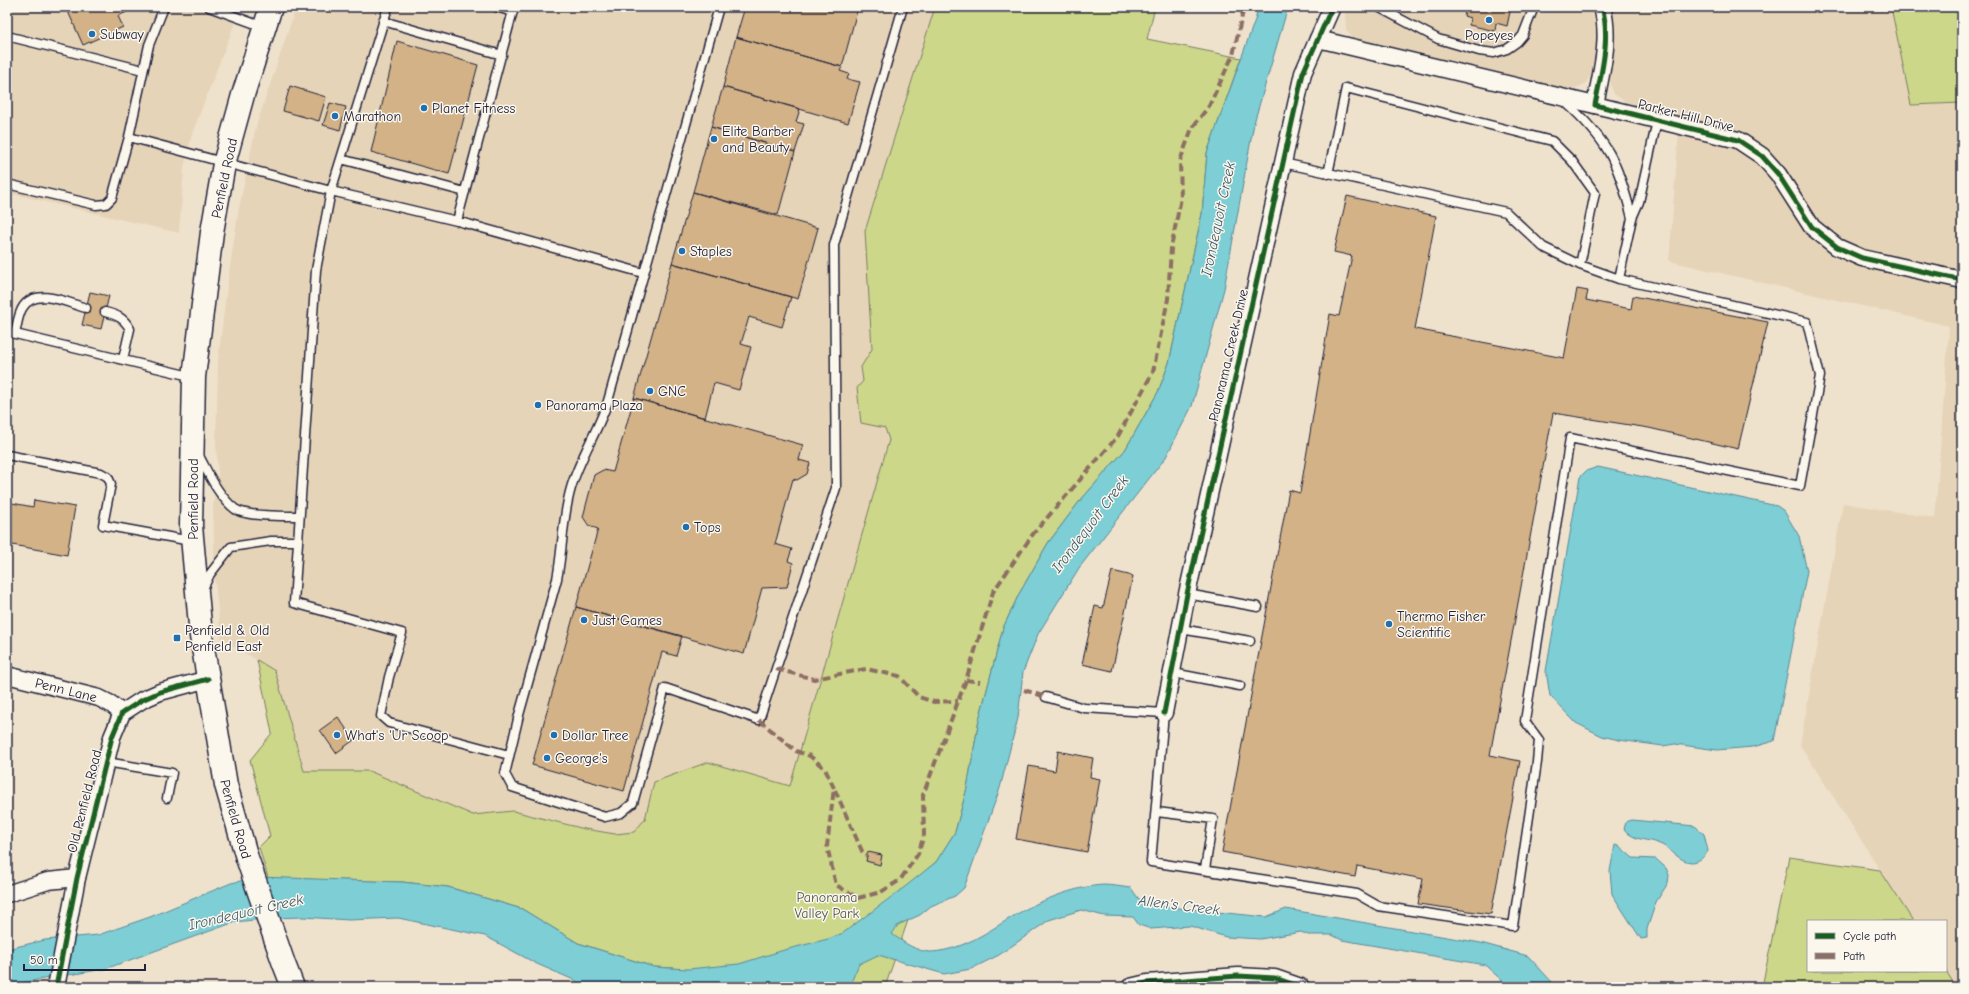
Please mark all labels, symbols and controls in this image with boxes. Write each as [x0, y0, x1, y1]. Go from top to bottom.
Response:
marker: Popeyes [1484, 15, 1494, 25]
place label: Subway [100, 26, 145, 43]
place label: Popeyes [1465, 27, 1513, 44]
marker: Subway [87, 29, 97, 39]
street label: Parker Hill Drive [1636, 95, 1735, 136]
place label: Planet Fitness [432, 100, 515, 117]
marker: Planet Fitness [419, 103, 429, 113]
place label: Marathon [343, 108, 401, 125]
marker: Marathon [330, 111, 340, 121]
place label: Elite Barber and Beauty [722, 123, 794, 156]
marker: Elite Barber and Beauty [709, 134, 719, 144]
street label: Penfield Road [208, 136, 241, 220]
water label: Irondequoit Creek [1197, 159, 1239, 279]
place label: Staples [690, 243, 732, 260]
marker: Staples [677, 246, 687, 256]
street label: Panorama Creek Drive [1205, 287, 1252, 423]
place label: GNC [658, 383, 686, 400]
marker: GNC [645, 386, 655, 396]
place label: Panorama Plaza [546, 397, 643, 414]
marker: Panorama Plaza [533, 400, 543, 410]
street label: Penfield Road [185, 458, 202, 540]
water label: Irondequoit Creek [1047, 471, 1133, 577]
place label: Tops [694, 519, 721, 536]
marker: Tops [681, 522, 691, 532]
place label: Thermo Fisher Scientific [1397, 608, 1486, 641]
place label: Just Games [592, 612, 662, 629]
marker: Just Games [579, 615, 589, 625]
marker: Thermo Fisher Scientific [1384, 619, 1394, 629]
place label: Penfield & Old Penfield East [185, 622, 269, 655]
marker: Penfield & Old Penfield East [172, 633, 182, 643]
street label: Penn Lane [33, 674, 99, 706]
place label: What's 'Ur Scoop [345, 727, 449, 744]
place label: Dollar Tree [562, 727, 628, 744]
marker: What's 'Ur Scoop [332, 730, 342, 740]
marker: Dollar Tree [549, 730, 559, 740]
street label: Old Penfield Road [63, 748, 106, 854]
place label: George's [555, 750, 608, 767]
marker: George's [542, 753, 552, 763]
street label: Penfield Road [216, 778, 255, 861]
park label: Panorama Valley Park [795, 889, 860, 922]
water label: Irondequoit Creek [186, 890, 306, 934]
water label: Allen's Creek [1136, 891, 1222, 919]
legend [1807, 920, 1947, 972]
text: Cycle path [1843, 929, 1896, 943]
scale bar [24, 946, 145, 972]
text: Path [1843, 949, 1865, 963]
text: 50 m [30, 953, 58, 967]

